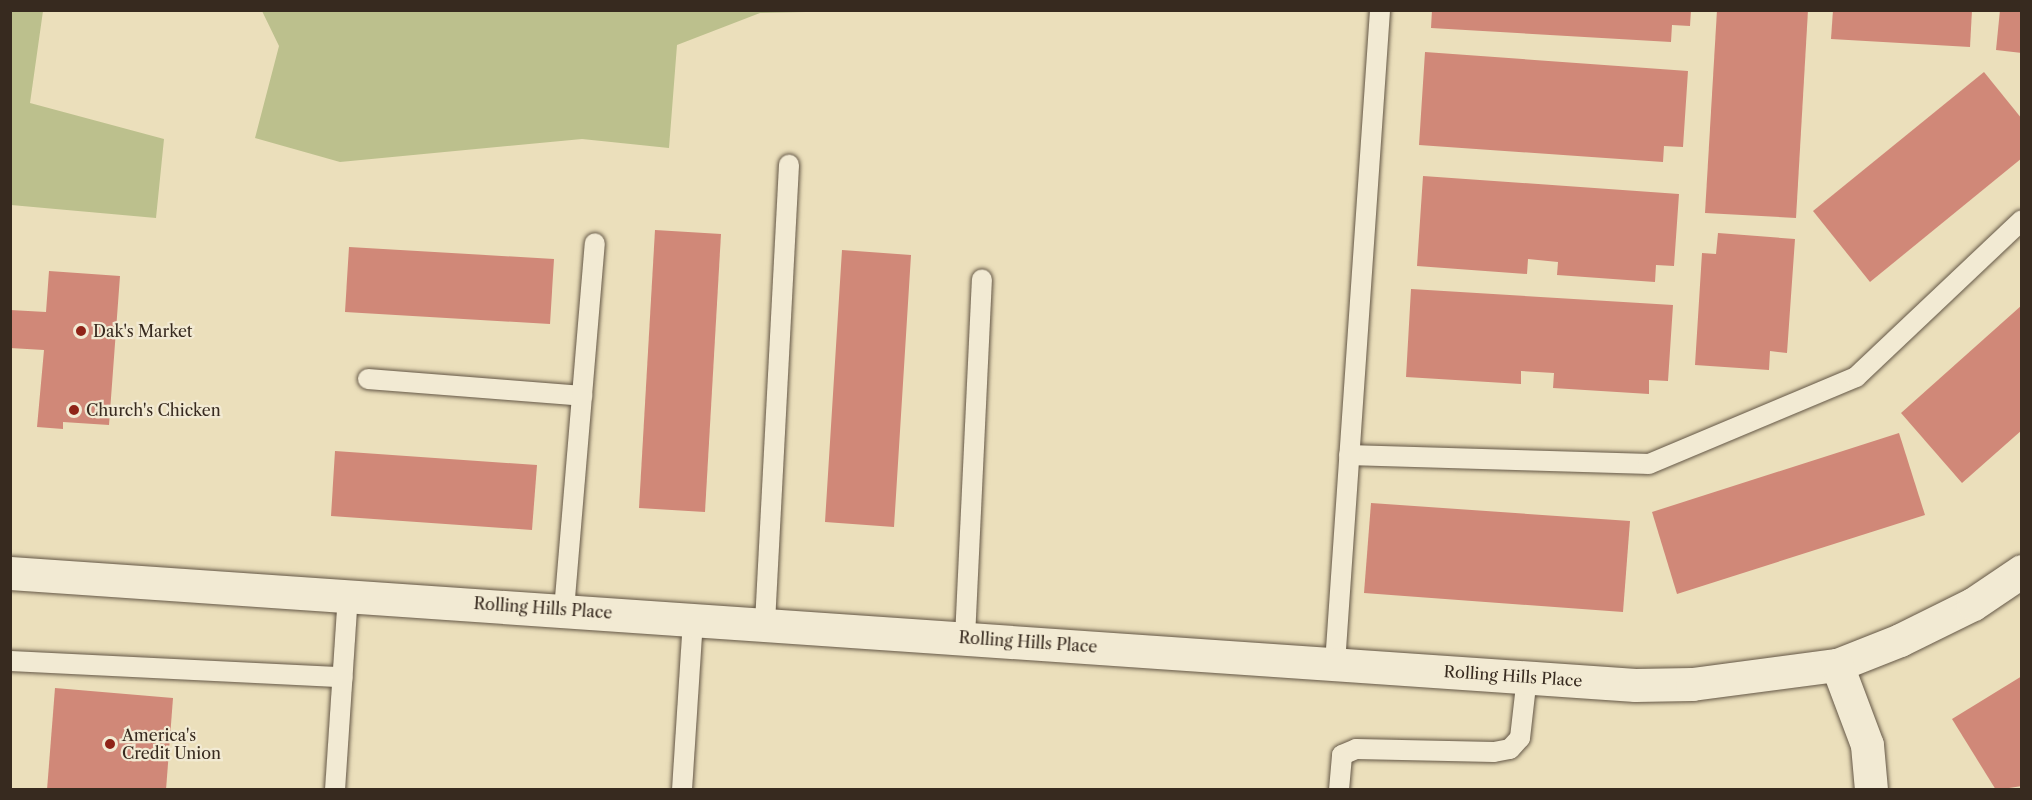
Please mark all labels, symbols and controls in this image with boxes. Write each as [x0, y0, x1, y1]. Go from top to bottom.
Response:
place label: Dak's Market [93, 321, 193, 341]
marker: Dak's Market [74, 324, 88, 338]
place label: Church's Chicken [86, 400, 221, 420]
marker: Church's Chicken [67, 403, 81, 417]
street label: Rolling Hills Place [473, 594, 613, 622]
street label: Rolling Hills Place [958, 628, 1098, 656]
street label: Rolling Hills Place [1443, 662, 1583, 690]
place label: America's Credit Union [122, 725, 221, 763]
marker: America's Credit Union [103, 737, 117, 751]

